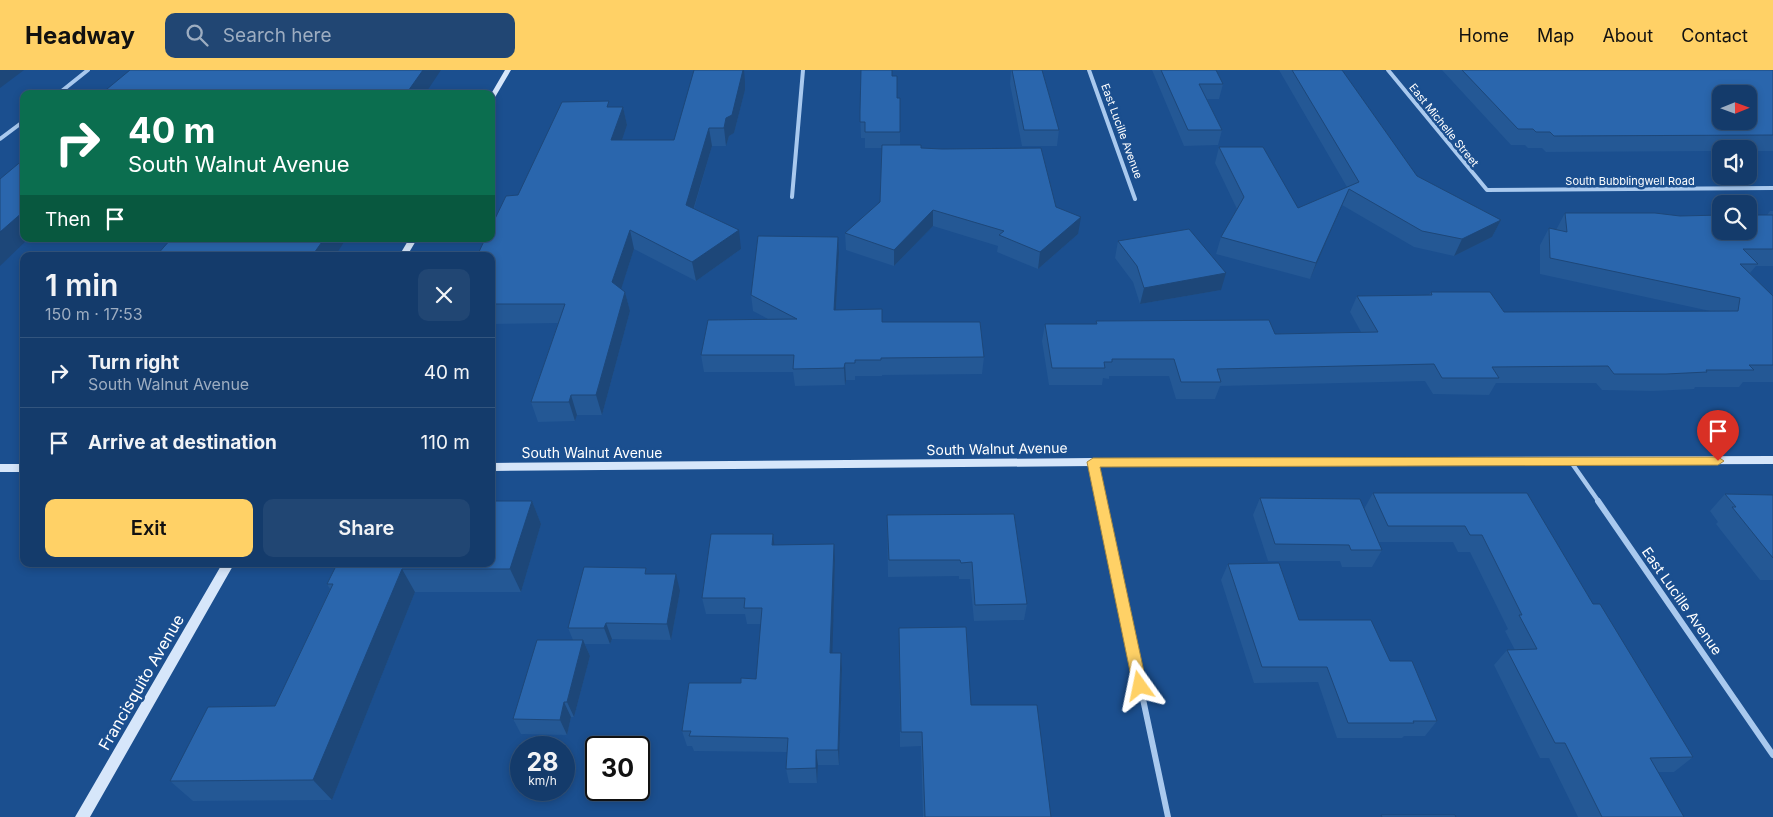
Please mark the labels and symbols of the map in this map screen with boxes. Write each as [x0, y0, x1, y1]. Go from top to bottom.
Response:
street label: East Lucille Avenue [1098, 81, 1146, 181]
street label: East Michelle Street [1406, 81, 1482, 170]
north arrow [1712, 85, 1758, 130]
street label: South Bubblingwell Road [1565, 174, 1695, 188]
pin [1697, 410, 1739, 461]
street label: South Walnut Avenue [926, 439, 1068, 458]
street label: South Walnut Avenue [521, 444, 663, 461]
street label: East Lucille Avenue [1639, 543, 1726, 658]
street label: Francisquito Avenue [94, 611, 188, 753]
position arrow [1113, 659, 1165, 711]
speed limit sign: 30 [585, 736, 650, 801]

